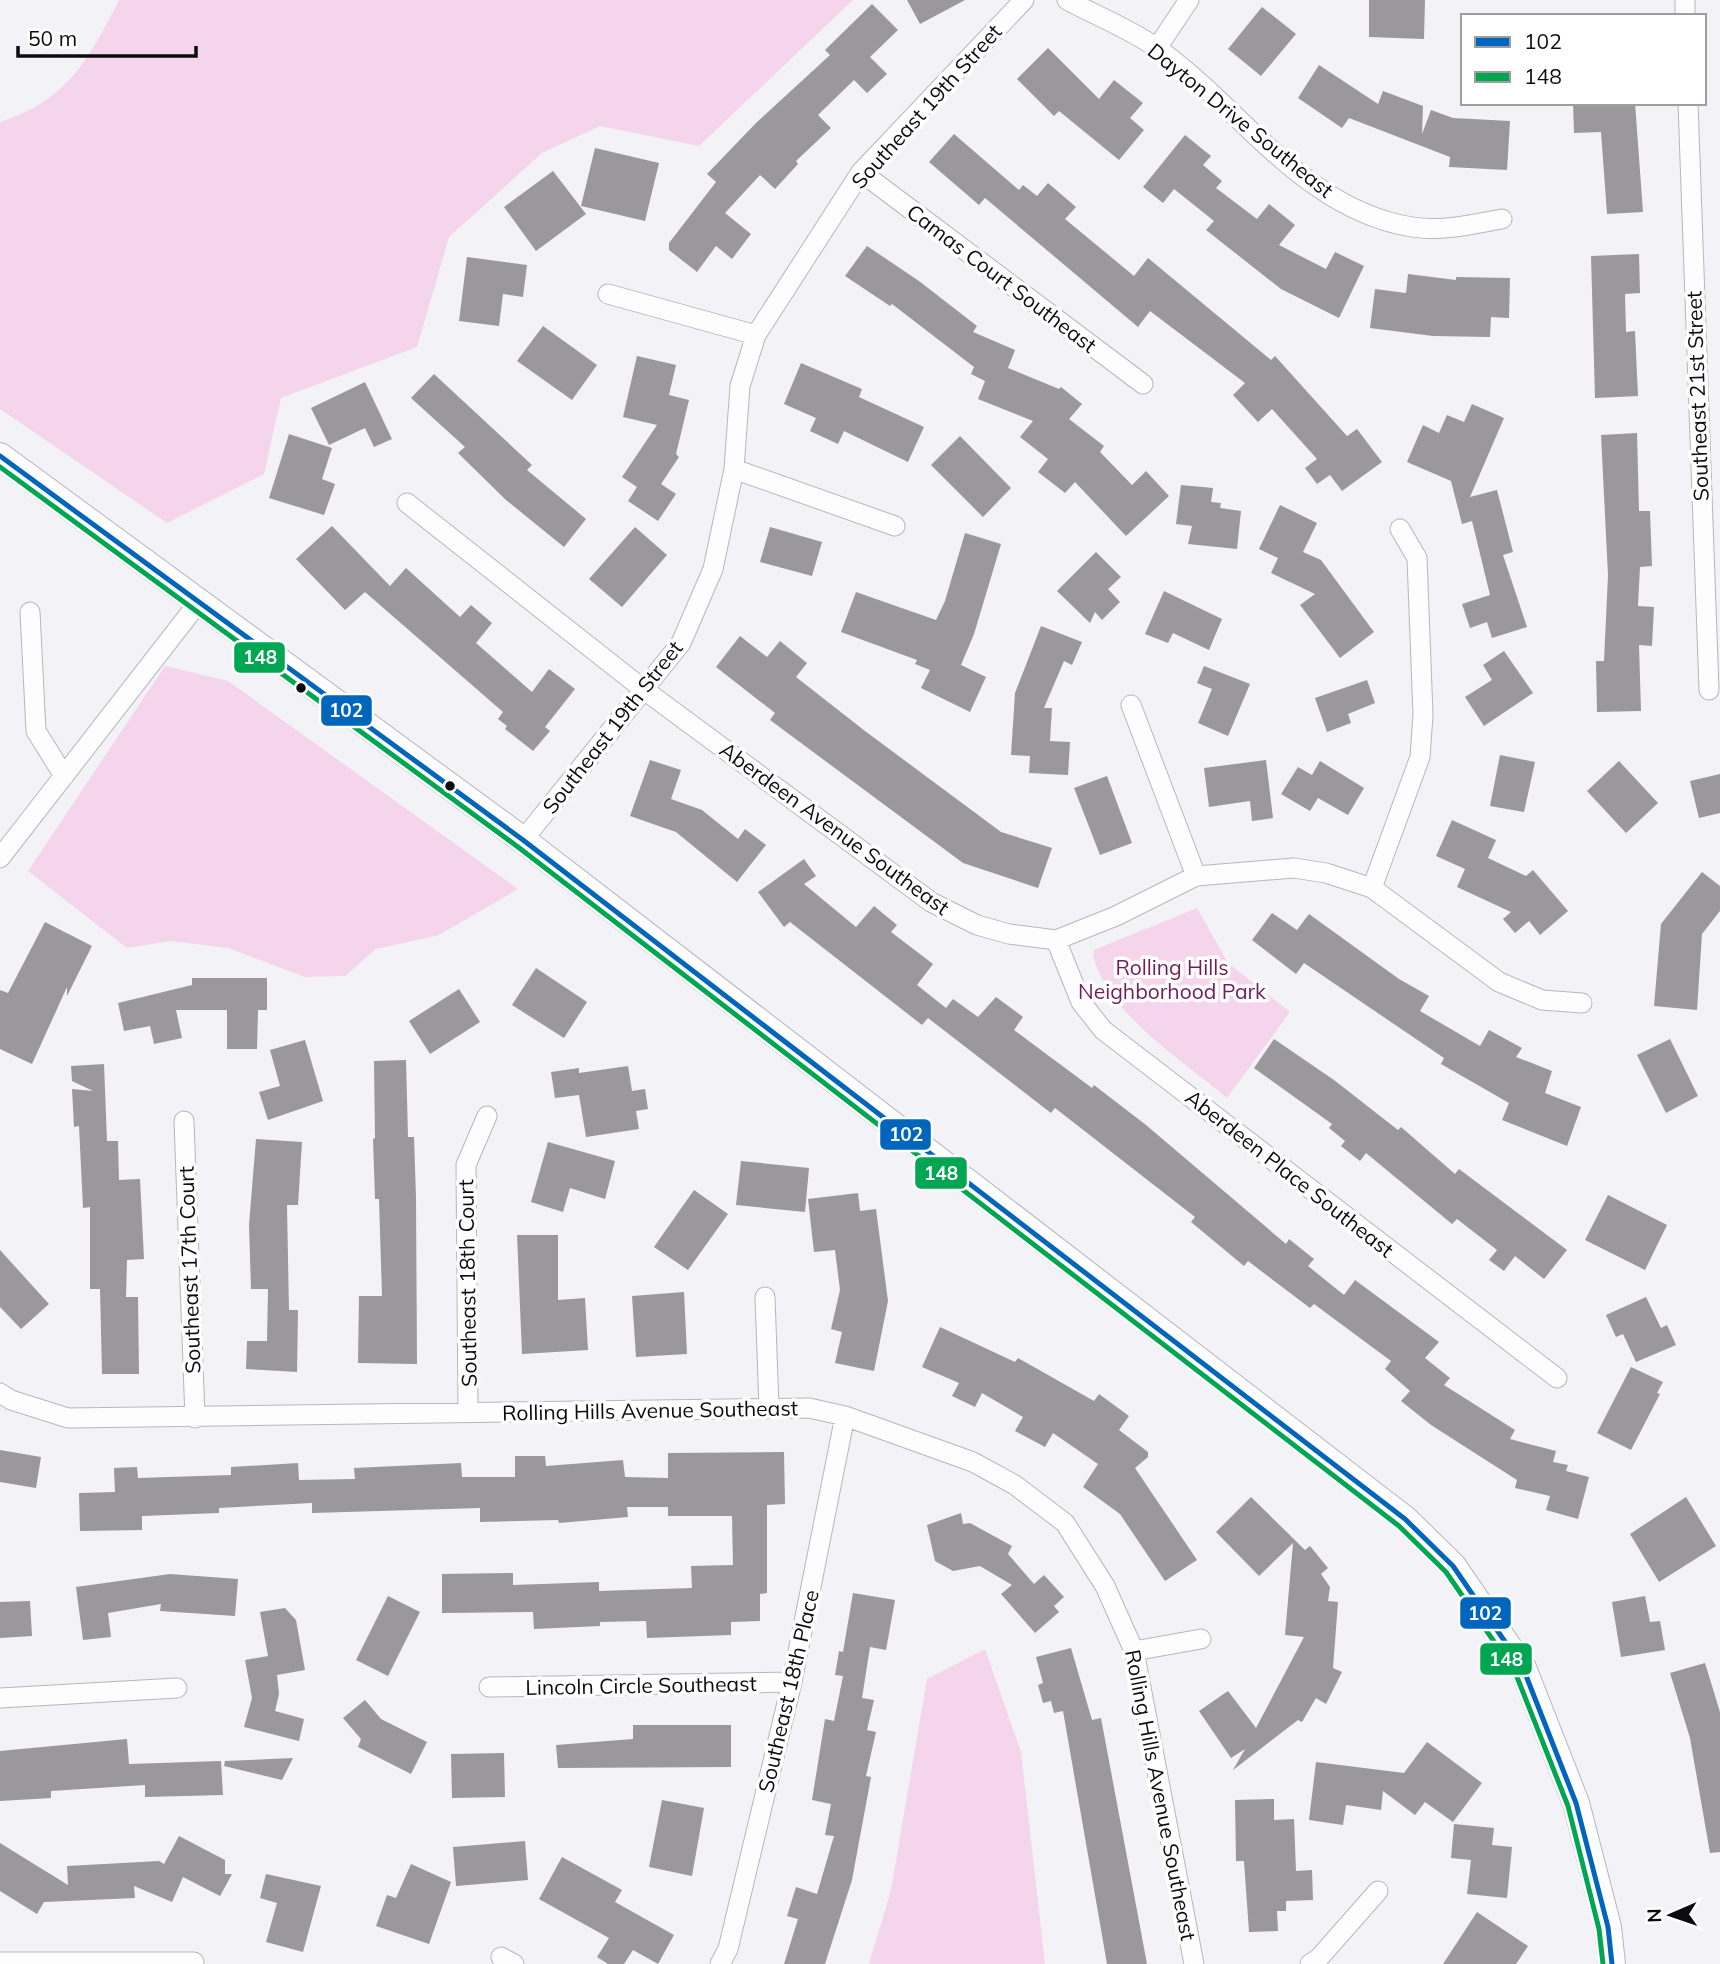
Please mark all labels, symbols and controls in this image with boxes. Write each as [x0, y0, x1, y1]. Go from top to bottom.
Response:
scale bar [18, 14, 196, 58]
legend [1461, 14, 1706, 105]
street label: Southeast 19th Street [845, 18, 1007, 194]
text: 50 m [28, 25, 77, 51]
text: 102 [1524, 28, 1562, 54]
street label: Dayton Drive Southeast [1143, 37, 1339, 203]
text: 148 [1524, 63, 1562, 89]
street label: Camas Court Southeast [902, 198, 1102, 358]
street label: Southeast 21st Street [1680, 290, 1714, 502]
street label: Southeast 19th Street [536, 635, 688, 819]
line badge: 148 [233, 641, 286, 674]
text: 148 [243, 645, 277, 669]
unlabelled marker [294, 681, 308, 695]
line badge: 102 [320, 694, 373, 727]
text: 102 [329, 698, 363, 722]
street label: Aberdeen Avenue Southeast [715, 736, 955, 920]
unlabelled marker [443, 779, 457, 793]
park label: Rolling Hills Neighborhood Park [1078, 954, 1266, 1004]
street label: Aberdeen Place Southeast [1181, 1084, 1399, 1262]
line badge: 102 [879, 1118, 932, 1151]
text: 102 [889, 1122, 923, 1146]
line badge: 148 [914, 1156, 968, 1190]
text: 148 [924, 1161, 958, 1185]
street label: Southeast 17th Court [172, 1166, 206, 1374]
street label: Southeast 18th Court [452, 1179, 482, 1387]
street label: Rolling Hills Avenue Southeast [502, 1394, 798, 1426]
street label: Southeast 18th Place [752, 1587, 824, 1795]
line badge: 102 [1459, 1596, 1512, 1630]
text: 102 [1468, 1601, 1502, 1625]
line badge: 148 [1479, 1642, 1533, 1676]
street label: Rolling Hills Avenue Southeast [1120, 1647, 1202, 1943]
text: 148 [1489, 1647, 1523, 1671]
street label: Lincoln Circle Southeast [525, 1670, 757, 1700]
north arrow [1636, 1880, 1706, 1950]
text: N [1642, 1908, 1666, 1923]

